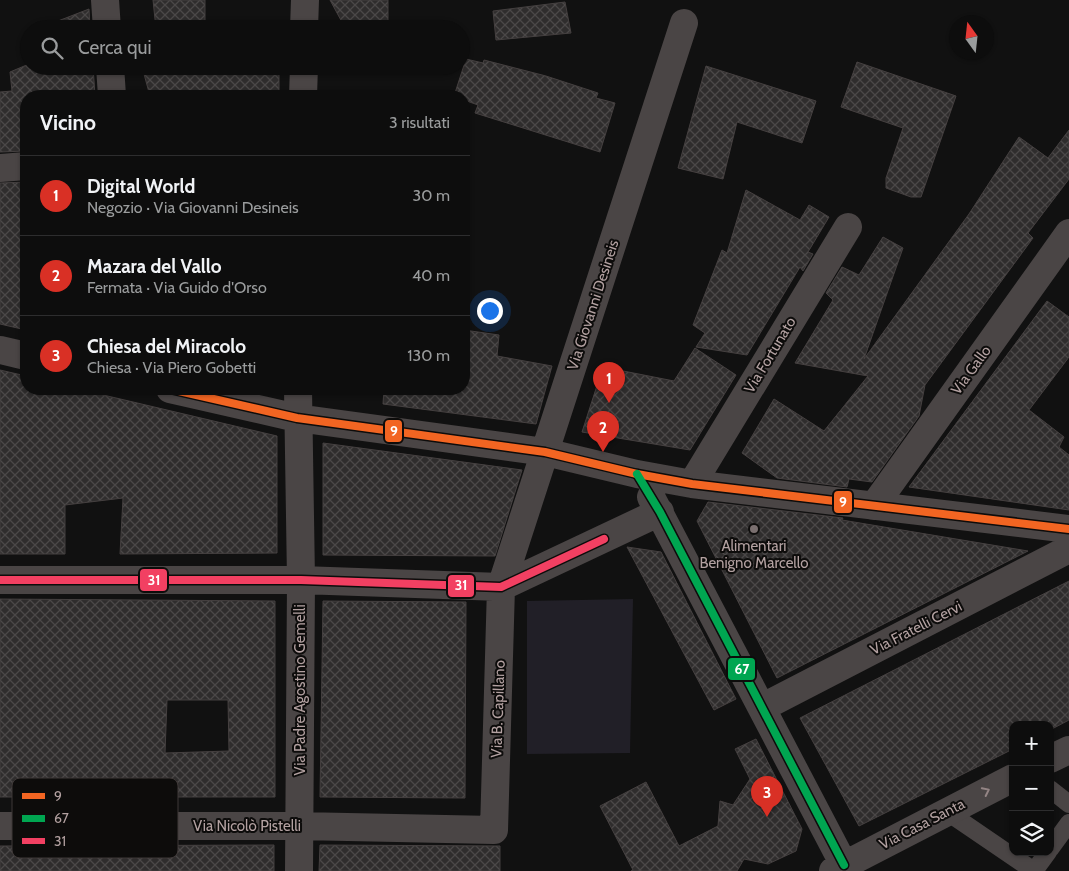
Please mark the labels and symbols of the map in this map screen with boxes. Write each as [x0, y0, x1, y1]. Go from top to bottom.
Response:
north arrow [949, 15, 994, 60]
street label: Via Giovanni Desineis [563, 238, 623, 372]
your location [477, 298, 503, 324]
street label: Via Fortunato [740, 314, 800, 396]
street label: Via Gallo [947, 342, 995, 398]
pin: 1 [593, 362, 625, 403]
pin: 2 [587, 411, 619, 452]
line badge: 9 [384, 419, 403, 443]
text: 9 [390, 422, 398, 440]
line badge: 9 [833, 490, 853, 514]
text: 9 [839, 493, 847, 511]
marker: Alimentari Benigno Marcello [748, 523, 760, 535]
place label: Alimentari Benigno Marcello [699, 537, 809, 572]
line badge: 31 [139, 568, 168, 592]
text: 31 [148, 571, 160, 589]
line badge: 31 [447, 574, 475, 598]
text: 31 [455, 576, 467, 594]
street label: Via Fratelli Cervi [867, 597, 965, 659]
street label: Via Padre Agostino Gemelli [291, 604, 309, 776]
line badge: 67 [727, 657, 756, 681]
street label: Via B. Capillano [487, 660, 509, 758]
text: 67 [734, 660, 750, 678]
pin: 3 [751, 776, 783, 817]
legend [12, 778, 178, 858]
text: 9 [54, 787, 62, 805]
one-way arrow [981, 787, 990, 797]
street label: Via Casa Santa [876, 794, 968, 853]
text: 67 [54, 809, 69, 827]
street label: Via Nicolò Pistelli [193, 817, 301, 835]
text: 31 [54, 832, 66, 850]

